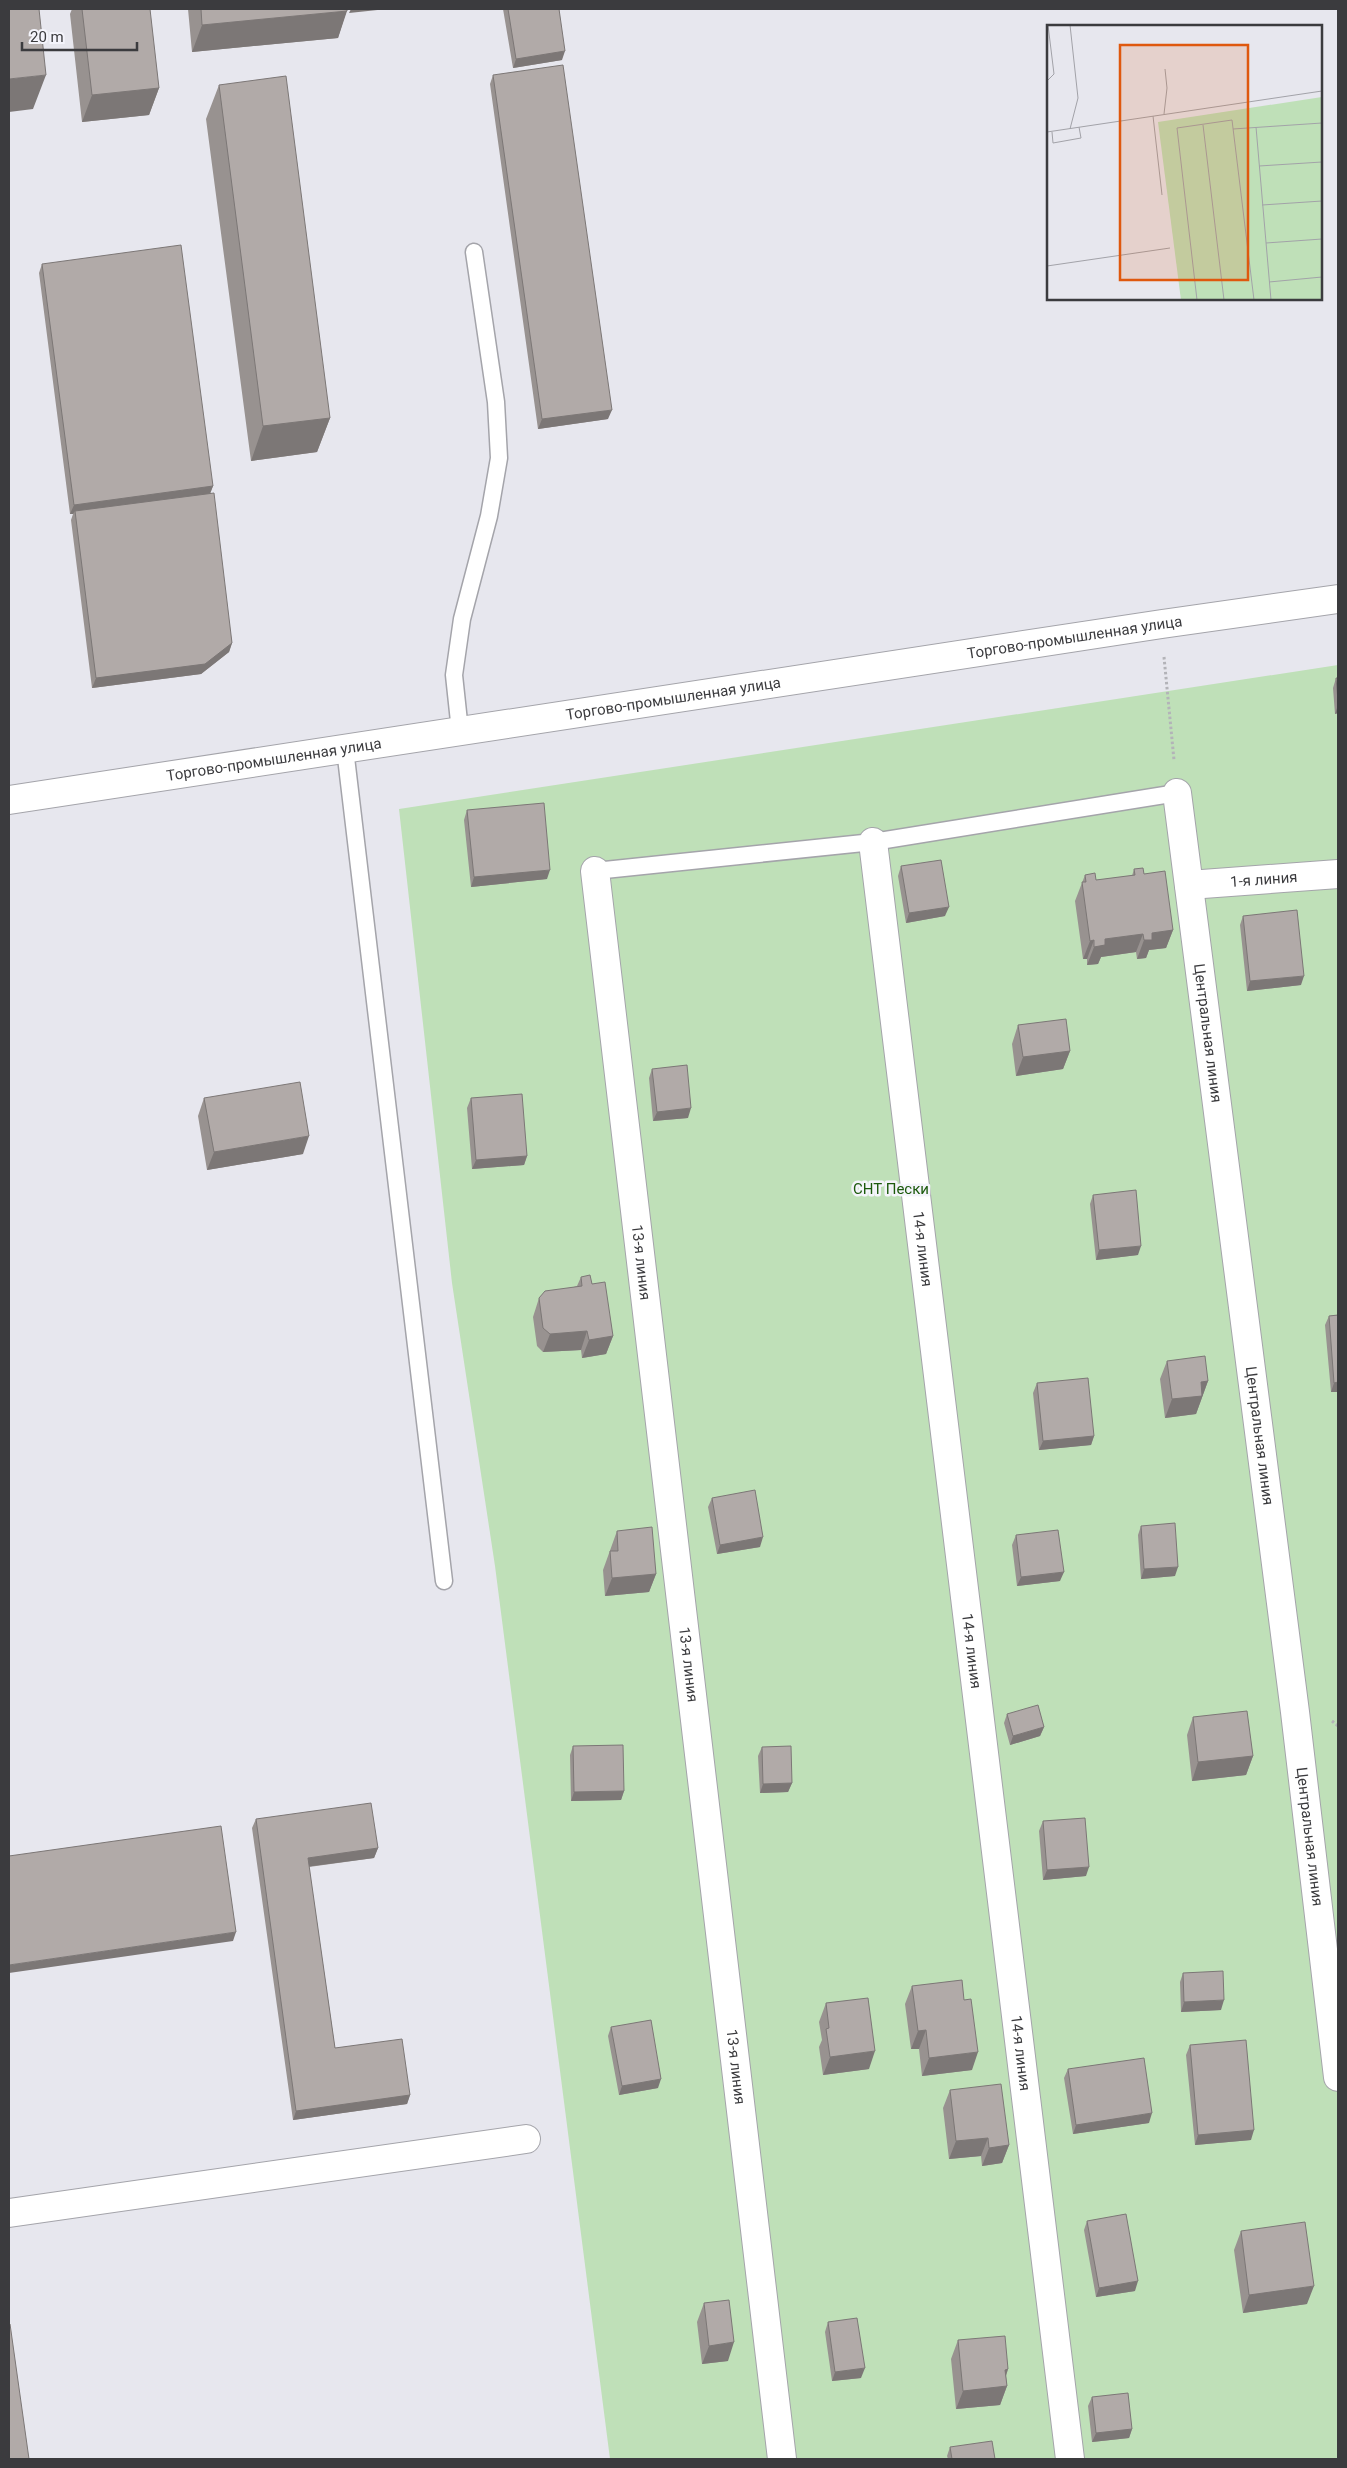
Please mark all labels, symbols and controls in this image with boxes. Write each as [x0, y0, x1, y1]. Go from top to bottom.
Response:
scale bar [22, 20, 138, 52]
inset map [1047, 25, 1322, 300]
text: 20 m [30, 28, 64, 46]
street label: Торгово-промышленная улица [966, 612, 1183, 663]
street label: Торгово-промышленная улица [565, 673, 782, 724]
street label: Торгово-промышленная улица [165, 734, 383, 785]
street label: 1-я линия [1229, 868, 1298, 891]
street label: Центральная линия [1190, 962, 1226, 1104]
park label: СНТ Пески [853, 1180, 929, 1198]
street label: 14-я линия [909, 1210, 936, 1288]
street label: 13-я линия [628, 1224, 654, 1301]
street label: Центральная линия [1242, 1365, 1277, 1506]
street label: 14-я линия [958, 1612, 985, 1690]
street label: 13-я линия [675, 1626, 702, 1703]
street label: Центральная линия [1293, 1766, 1327, 1907]
street label: 14-я линия [1007, 2014, 1034, 2092]
street label: 13-я линия [722, 2028, 749, 2105]

